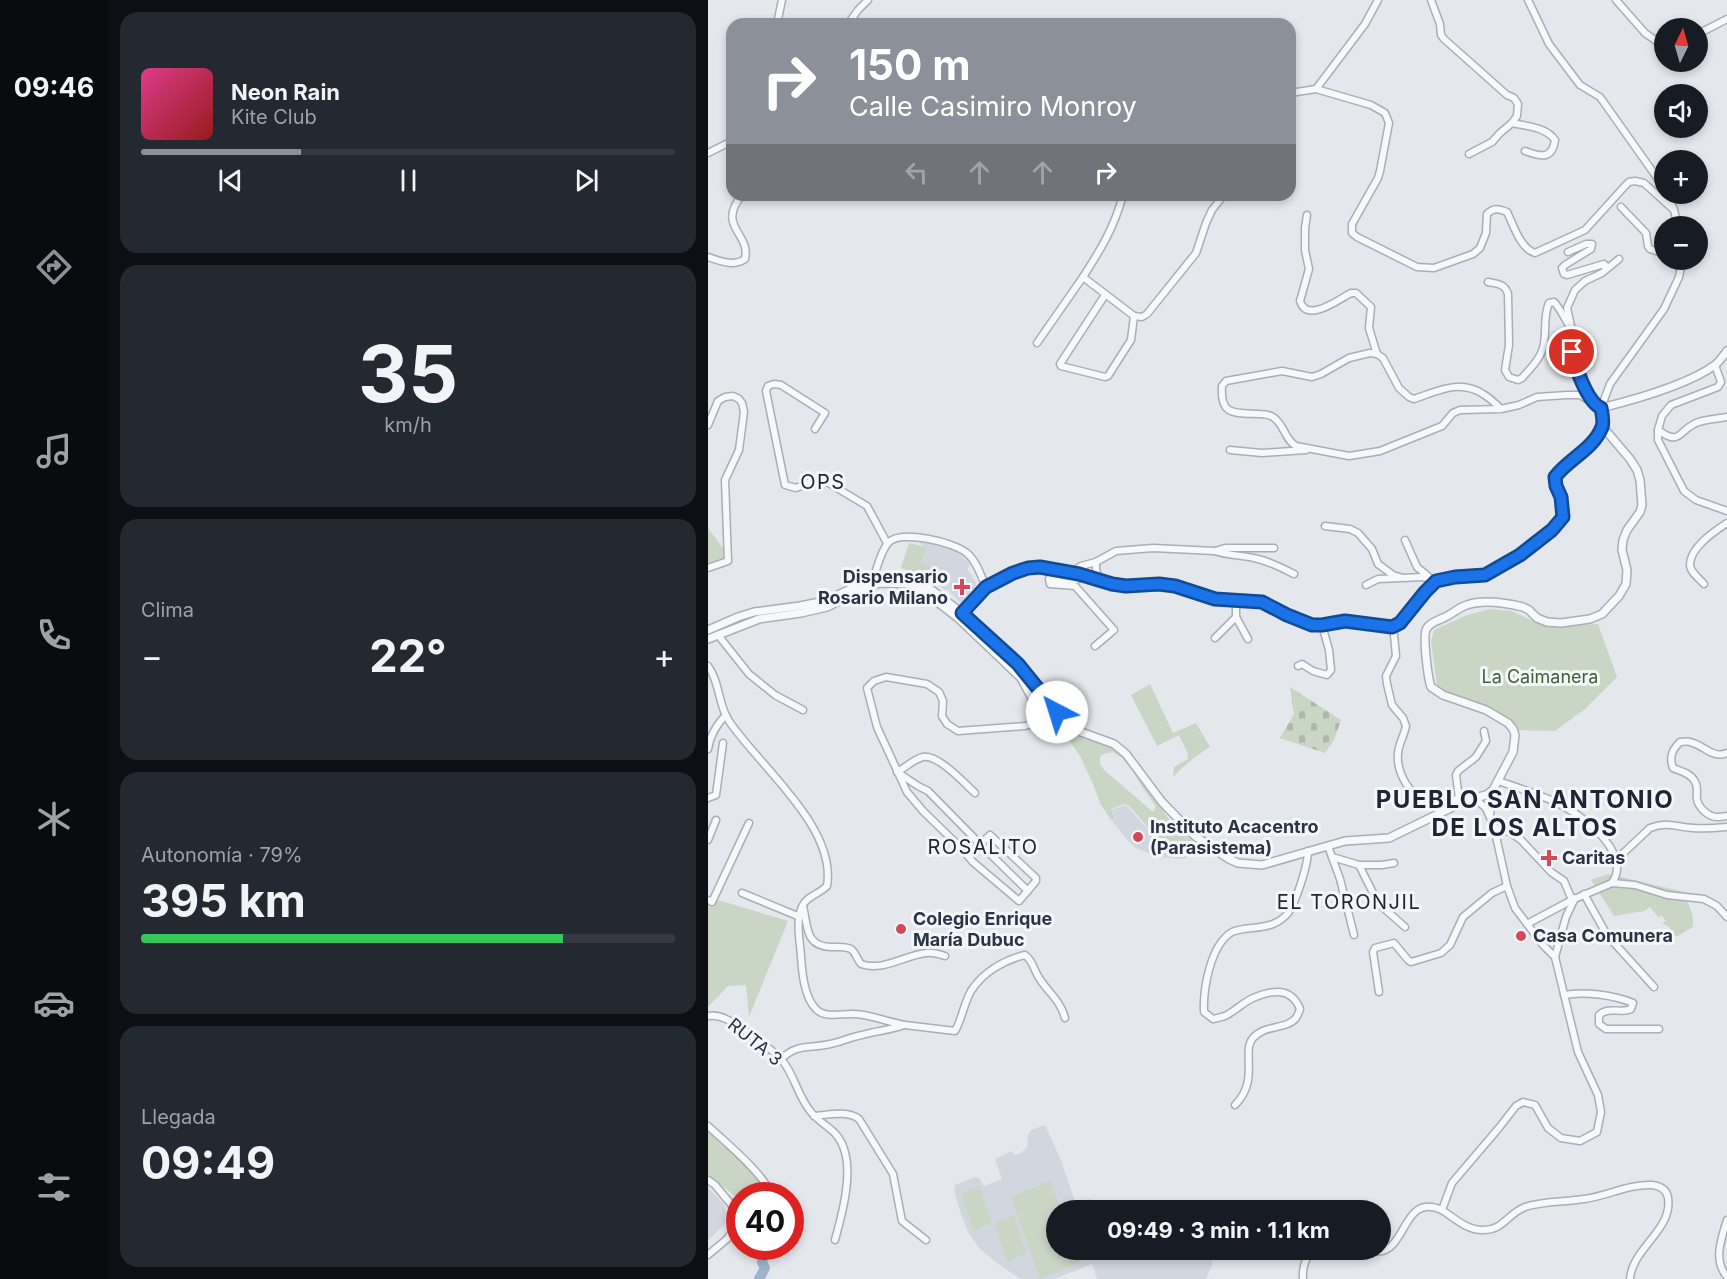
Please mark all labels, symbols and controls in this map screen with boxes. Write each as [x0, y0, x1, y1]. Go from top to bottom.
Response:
north arrow [1654, 18, 1708, 72]
map controls [1654, 18, 1708, 270]
text: 150 m [849, 39, 971, 90]
icon: right [750, 42, 828, 120]
text: 09:46 [14, 71, 94, 104]
text: Neon Rain [231, 79, 340, 105]
button: sound [1654, 84, 1708, 138]
text: Calle Casimiro Monroy [849, 90, 1137, 123]
text: Kite Club [231, 105, 317, 129]
button: + [1654, 150, 1708, 204]
icon: left [900, 156, 933, 189]
icon: ahead [963, 156, 996, 189]
icon: ahead [1026, 156, 1059, 189]
icon: right [1089, 156, 1122, 189]
icon: previous [214, 164, 247, 197]
icon: pause [392, 164, 425, 197]
icon: next [570, 164, 603, 197]
button: − [1654, 216, 1708, 270]
icon: directions [33, 246, 75, 288]
text: 35 [358, 326, 458, 421]
pin [1546, 326, 1597, 377]
icon: arrive [1555, 335, 1588, 368]
text: km/h [384, 413, 432, 437]
icon: music [33, 430, 75, 472]
district label: OPS [800, 470, 846, 494]
place label: Dispensario Rosario Milano [818, 566, 948, 608]
marker: Dispensario Rosario Milano [953, 578, 971, 596]
text: Clima [141, 598, 194, 622]
icon: phone [33, 614, 75, 656]
text: 22° [369, 628, 447, 683]
text: − [141, 636, 163, 676]
text: + [653, 636, 675, 676]
park label: La Caimanera [1482, 666, 1598, 687]
position arrow [1025, 680, 1089, 744]
district label: PUEBLO SAN ANTONIO DE LOS ALTOS [1376, 785, 1674, 842]
icon: climate [33, 798, 75, 840]
place label: Instituto Acacentro (Parasistema) [1150, 816, 1319, 858]
marker: Instituto Acacentro (Parasistema) [1131, 830, 1145, 844]
district label: ROSALITO [927, 835, 1039, 859]
text: Autonomía · 79% [141, 843, 303, 867]
place label: Caritas [1562, 847, 1625, 868]
marker: Caritas [1540, 849, 1558, 867]
text: 395 km [141, 873, 306, 928]
district label: EL TORONJIL [1277, 890, 1421, 914]
place label: Colegio Enrique María Dubuc [913, 908, 1053, 950]
marker: Colegio Enrique María Dubuc [894, 922, 908, 936]
place label: Casa Comunera [1533, 925, 1673, 946]
marker: Casa Comunera [1514, 929, 1528, 943]
icon: car [33, 982, 75, 1024]
street label: RUTA 3 [724, 1013, 787, 1070]
text: Llegada [141, 1105, 216, 1129]
text: 09:49 [141, 1135, 275, 1190]
icon: filters [33, 1166, 75, 1208]
speed limit sign: 40 [726, 1182, 804, 1260]
text: 09:49 · 3 min · 1.1 km [1107, 1217, 1330, 1243]

